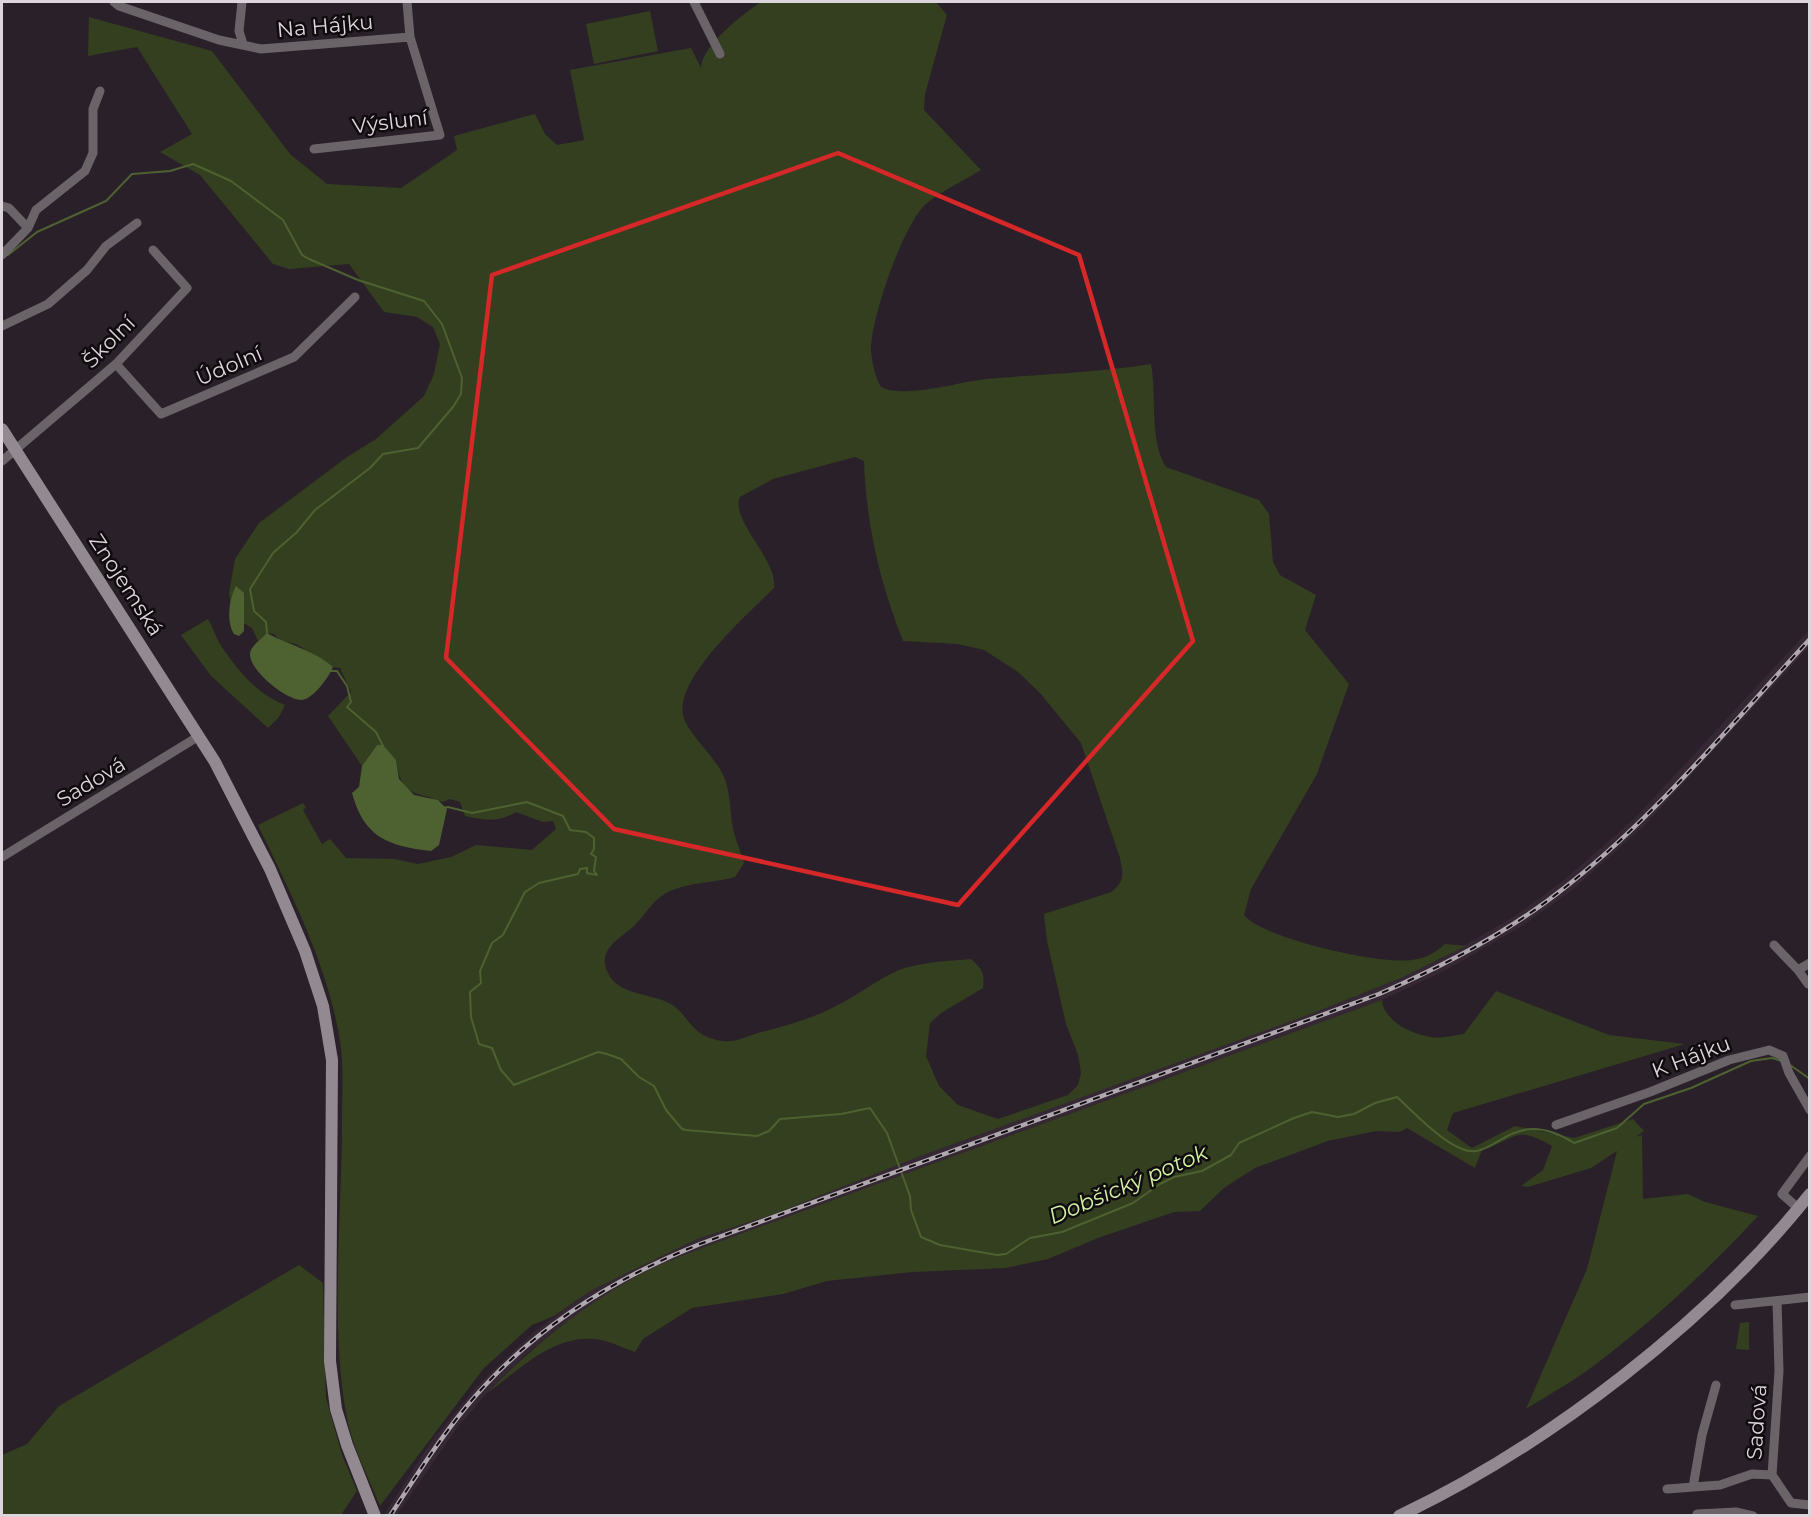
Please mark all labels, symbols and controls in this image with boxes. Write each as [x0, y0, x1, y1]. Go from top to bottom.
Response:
street label: Na Hájku [276, 9, 374, 42]
street label: Výsluní [351, 104, 430, 139]
street label: Školní [77, 309, 141, 373]
street label: Údolní [192, 340, 267, 391]
street label: Znojemská [84, 529, 169, 640]
street label: Sadová [52, 751, 130, 812]
street label: K Hájku [1648, 1030, 1734, 1083]
water label: Dobšický potok [1045, 1138, 1213, 1230]
street label: Sadová [1741, 1383, 1772, 1461]

